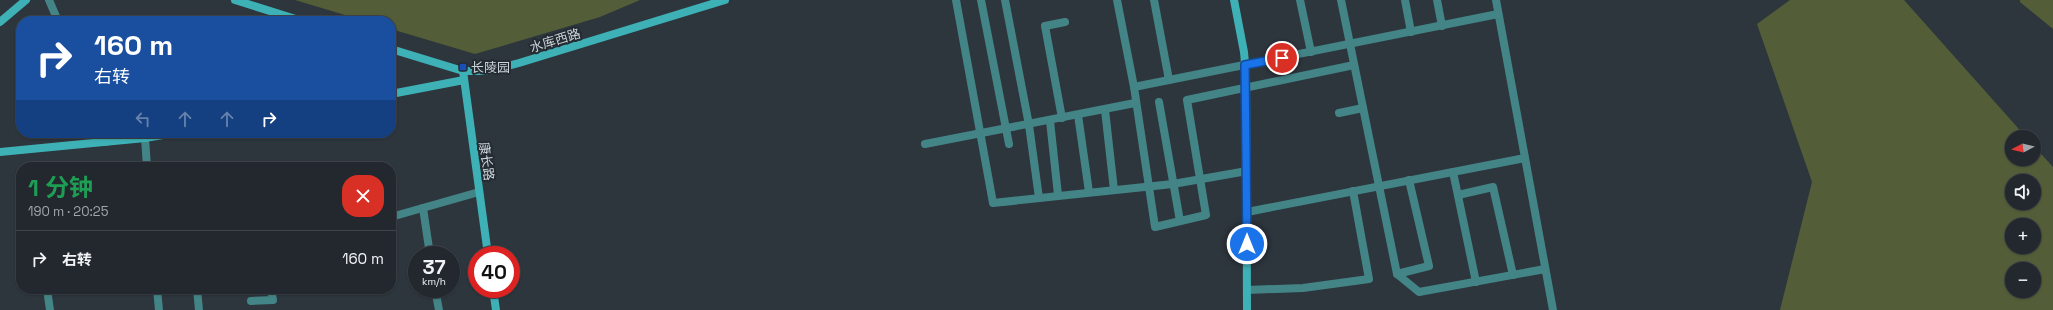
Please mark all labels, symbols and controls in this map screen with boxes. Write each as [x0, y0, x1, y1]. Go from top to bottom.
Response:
street label: 水库西路 [528, 25, 583, 56]
text: 160 m [94, 27, 173, 63]
icon: right [28, 32, 80, 84]
pin [1265, 41, 1299, 75]
icon: arrive [1271, 47, 1293, 69]
place label: 长陵园 [471, 59, 510, 76]
marker: 长陵园 [458, 62, 468, 72]
text: 右转 [94, 65, 130, 88]
icon: left [132, 108, 154, 130]
icon: ahead [174, 108, 196, 130]
icon: ahead [216, 108, 238, 130]
icon: right [258, 108, 280, 130]
north arrow [2005, 130, 2041, 166]
map controls [2005, 130, 2041, 298]
street label: 康长路 [475, 141, 498, 182]
text: 1 分钟 [28, 172, 93, 203]
button: sound [2005, 174, 2041, 210]
button: close [342, 175, 384, 217]
text: 190 m · 20:25 [28, 203, 108, 220]
button: + [2005, 218, 2041, 254]
position arrow [1226, 223, 1268, 265]
speed limit sign: 40 [468, 246, 520, 298]
icon: right [28, 248, 50, 270]
text: 160 m [342, 249, 384, 268]
text: 右转 [62, 250, 92, 269]
text: 37 [422, 254, 446, 280]
button: − [2005, 262, 2041, 298]
text: km/h [422, 275, 446, 288]

